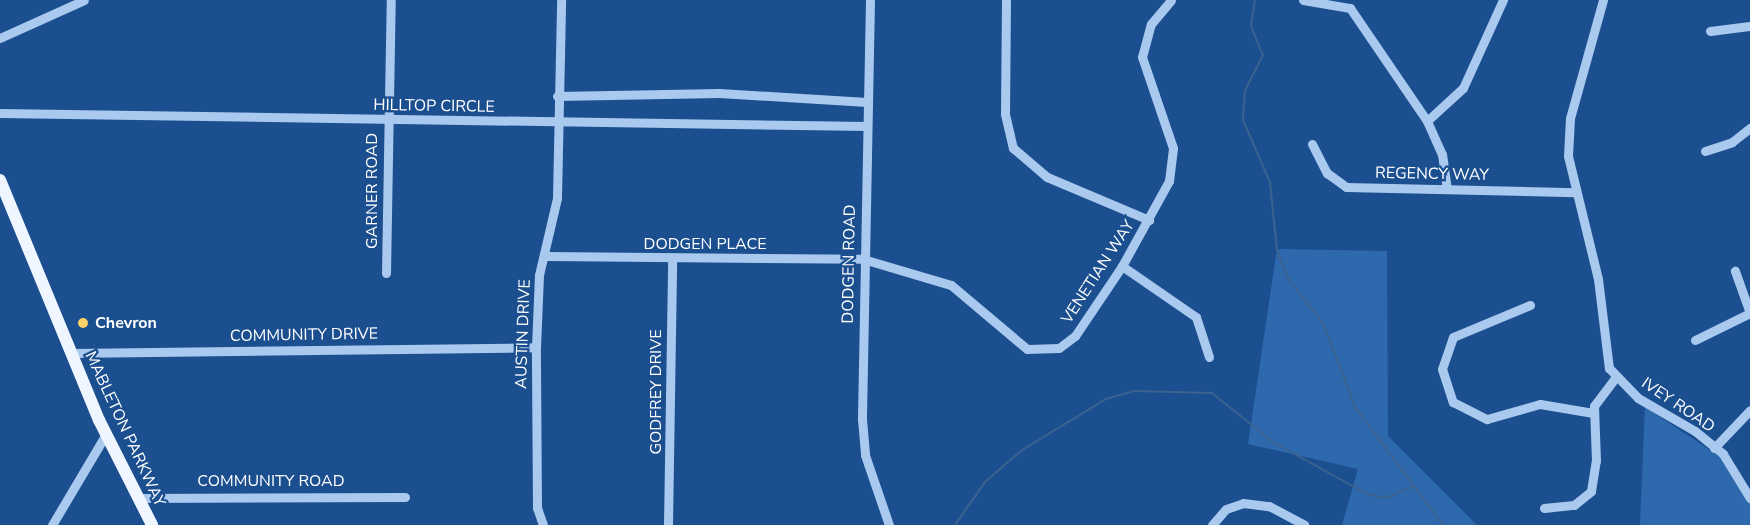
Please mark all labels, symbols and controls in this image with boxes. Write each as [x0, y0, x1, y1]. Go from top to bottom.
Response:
street label: HILLTOP CIRCLE [373, 95, 495, 117]
street label: GARNER ROAD [362, 133, 382, 249]
street label: REGENCY WAY [1375, 163, 1489, 185]
street label: DODGEN ROAD [838, 204, 860, 324]
street label: VENETIAN WAY [1057, 217, 1139, 327]
street label: DODGEN PLACE [644, 234, 766, 254]
street label: AUSTIN DRIVE [511, 279, 535, 389]
place label: Chevron [95, 313, 157, 333]
marker: Chevron [76, 316, 90, 330]
street label: COMMUNITY DRIVE [230, 324, 378, 346]
street label: GODFREY DRIVE [646, 329, 666, 455]
street label: MABLETON PARKWAY [81, 348, 169, 510]
street label: IVEY ROAD [1638, 373, 1718, 437]
street label: COMMUNITY ROAD [197, 471, 345, 491]

